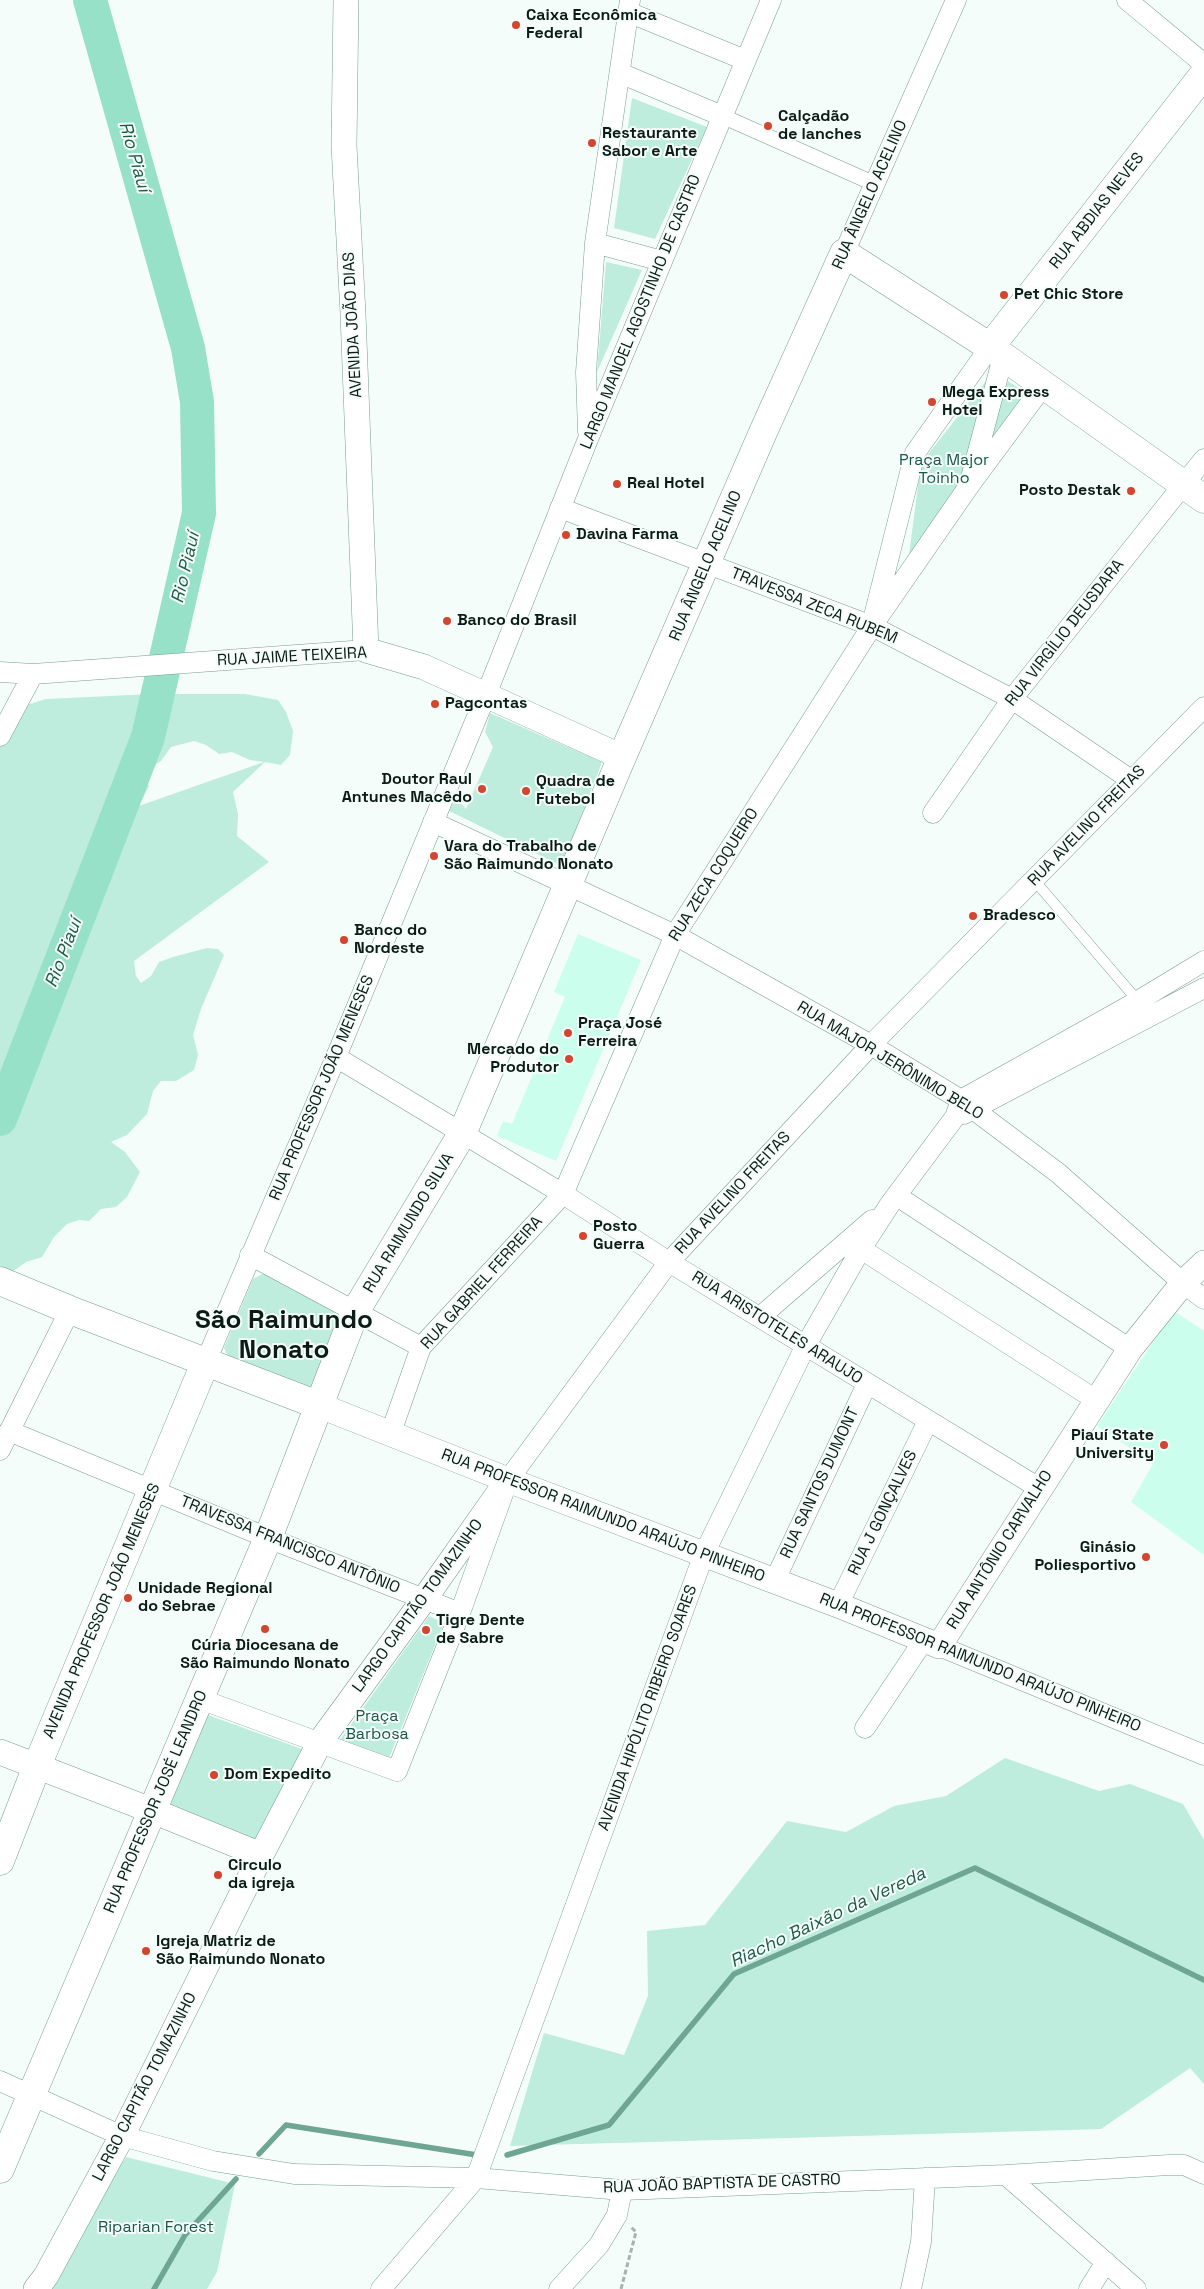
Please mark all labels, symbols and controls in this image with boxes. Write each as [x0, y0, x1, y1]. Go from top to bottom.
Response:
place label: Caixa Econômica Federal [526, 6, 657, 44]
marker: Caixa Econômica Federal [510, 19, 522, 31]
place label: Calçadão de lanches [778, 107, 862, 145]
street label: RUA ÂNGELO ACELINO [828, 117, 912, 273]
water label: Rio Piauí [114, 119, 154, 195]
marker: Calçadão de lanches [762, 120, 774, 132]
place label: Restaurante Sabor e Arte [602, 124, 697, 162]
marker: Restaurante Sabor e Arte [586, 137, 598, 149]
street label: RUA ABDIAS NEVES [1046, 149, 1148, 273]
street label: LARGO MANOEL AGOSTINHO DE CASTRO [577, 172, 705, 452]
street label: AVENIDA JOÃO DIAS [340, 251, 366, 399]
place label: Pet Chic Store [1014, 285, 1123, 305]
marker: Pet Chic Store [998, 289, 1010, 301]
place label: Mega Express Hotel [942, 383, 1049, 421]
marker: Mega Express Hotel [926, 396, 938, 408]
park label: Praça Major Toinho [899, 451, 989, 489]
place label: Real Hotel [627, 474, 704, 494]
marker: Real Hotel [611, 478, 623, 490]
place label: Posto Destak [1019, 481, 1121, 501]
marker: Posto Destak [1125, 485, 1137, 497]
street label: RUA ÂNGELO ACELINO [666, 488, 746, 644]
place label: Davina Farma [576, 525, 679, 545]
marker: Davina Farma [560, 529, 572, 541]
water label: Rio Piauí [167, 530, 205, 606]
street label: RUA VIRGÍLIO DEUSDARA [1002, 556, 1128, 710]
street label: TRAVESSA ZECA RUBEM [728, 564, 900, 648]
place label: Banco do Brasil [457, 611, 577, 631]
marker: Banco do Brasil [441, 615, 453, 627]
street label: RUA JAIME TEIXEIRA [216, 643, 368, 671]
place label: Pagcontas [445, 694, 527, 714]
marker: Pagcontas [429, 698, 441, 710]
street label: RUA AVELINO FREITAS [1024, 762, 1150, 890]
place label: Doutor Raul Antunes Macêdo [342, 770, 472, 808]
place label: Quadra de Futebol [536, 772, 615, 810]
marker: Doutor Raul Antunes Macêdo [476, 783, 488, 795]
marker: Quadra de Futebol [520, 785, 532, 797]
street label: RUA ZECA COQUEIRO [665, 805, 763, 945]
place label: Vara do Trabalho de São Raimundo Nonato [444, 837, 613, 875]
marker: Vara do Trabalho de São Raimundo Nonato [428, 850, 440, 862]
place label: Bradesco [983, 906, 1056, 926]
marker: Bradesco [967, 910, 979, 922]
water label: Rio Piauí [41, 915, 87, 991]
place label: Banco do Nordeste [354, 921, 427, 959]
marker: Banco do Nordeste [338, 934, 350, 946]
street label: RUA PROFESSOR JOÃO MENESES [266, 972, 378, 1204]
street label: RUA MAJOR JERÔNIMO BELO [793, 998, 987, 1124]
place label: Praça José Ferreira [578, 1014, 662, 1052]
marker: Praça José Ferreira [562, 1027, 574, 1039]
place label: Mercado do Produtor [467, 1040, 559, 1078]
marker: Mercado do Produtor [563, 1053, 575, 1065]
street label: RUA AVELINO FREITAS [671, 1128, 795, 1258]
street label: RUA RAIMUNDO SILVA [360, 1150, 458, 1296]
street label: RUA GABRIEL FERREIRA [417, 1212, 547, 1354]
place label: Posto Guerra [593, 1217, 644, 1255]
marker: Posto Guerra [577, 1230, 589, 1242]
street label: RUA ARISTOTELES ARAUJO [688, 1267, 866, 1389]
district label: São Raimundo Nonato [195, 1305, 373, 1366]
street label: RUA SANTOS DUMONT [777, 1404, 863, 1562]
place label: Piauí State University [1071, 1426, 1154, 1464]
marker: Piauí State University [1158, 1439, 1170, 1451]
street label: RUA PROFESSOR RAIMUNDO ARAÚJO PINHEIRO [438, 1445, 768, 1587]
street label: RUA J GONÇALVES [844, 1447, 922, 1579]
street label: RUA ANTÔNIO CARVALHO [943, 1467, 1057, 1633]
street label: AVENIDA PROFESSOR JOÃO MENESES [39, 1480, 165, 1742]
street label: TRAVESSA FRANCISCO ANTÔNIO [177, 1492, 403, 1598]
street label: LARGO CAPITÃO TOMAZINHO [349, 1516, 487, 1696]
place label: Ginásio Poliesportivo [1034, 1538, 1136, 1576]
marker: Ginásio Poliesportivo [1140, 1551, 1152, 1563]
place label: Unidade Regional do Sebrae [138, 1579, 273, 1617]
street label: AVENIDA HIPÓLITO RIBEIRO SOARES [594, 1582, 702, 1834]
street label: RUA PROFESSOR RAIMUNDO ARAÚJO PINHEIRO [816, 1589, 1144, 1737]
marker: Unidade Regional do Sebrae [122, 1592, 134, 1604]
place label: Tigre Dente de Sabre [436, 1611, 525, 1649]
marker: Cúria Diocesana de São Raimundo Nonato [259, 1623, 271, 1635]
marker: Tigre Dente de Sabre [420, 1624, 432, 1636]
place label: Cúria Diocesana de São Raimundo Nonato [180, 1636, 350, 1674]
street label: RUA PROFESSOR JOSÉ LEANDRO [100, 1688, 212, 1916]
park label: Praça Barbosa [345, 1707, 409, 1745]
place label: Dom Expedito [224, 1765, 331, 1785]
marker: Dom Expedito [208, 1769, 220, 1781]
place label: Circulo da igreja [228, 1856, 295, 1894]
water label: Riacho Baixão da Vereda [727, 1863, 929, 1973]
marker: Circulo da igreja [212, 1869, 224, 1881]
place label: Igreja Matriz de São Raimundo Nonato [156, 1932, 325, 1970]
marker: Igreja Matriz de São Raimundo Nonato [140, 1945, 152, 1957]
street label: LARGO CAPITÃO TOMAZINHO [89, 1989, 201, 2185]
street label: RUA JOÃO BAPTISTA DE CASTRO [603, 2170, 841, 2198]
park label: Riparian Forest [98, 2218, 214, 2238]

